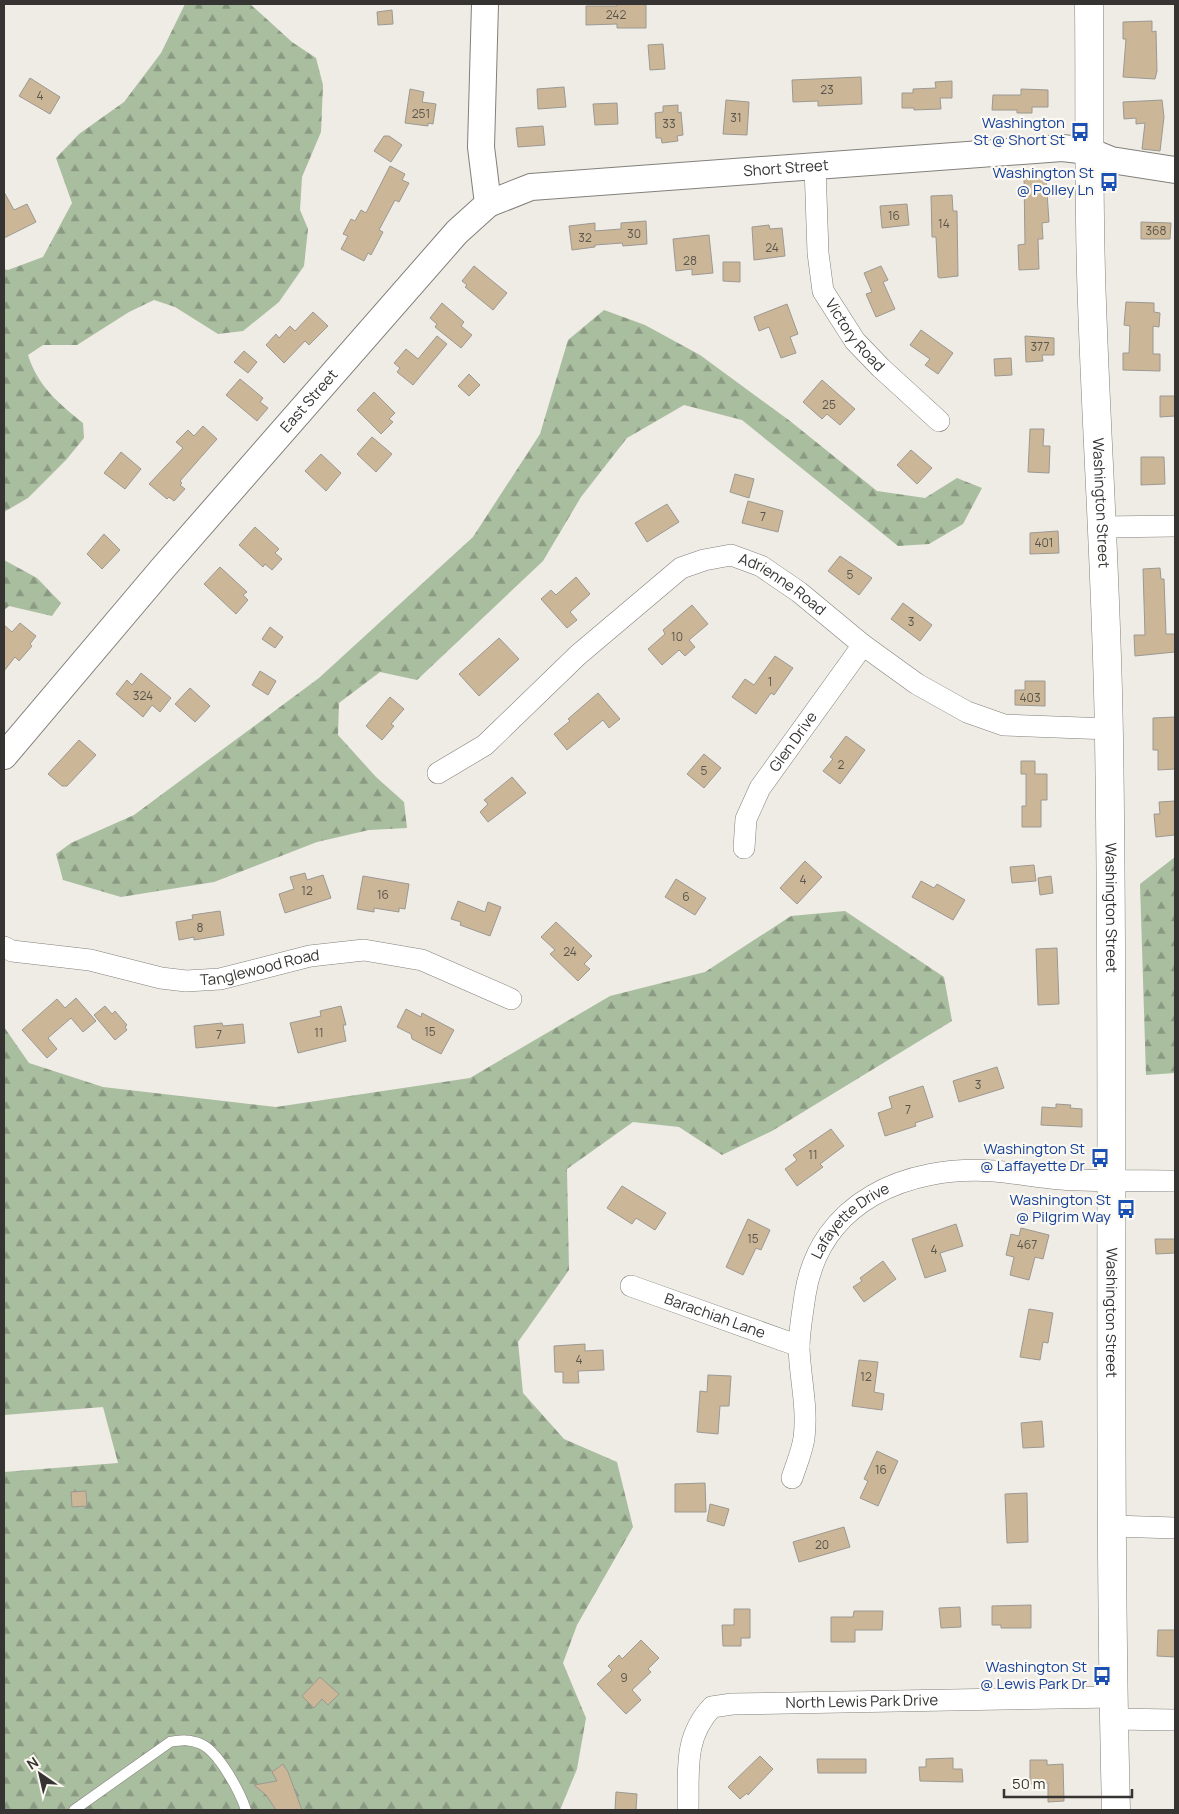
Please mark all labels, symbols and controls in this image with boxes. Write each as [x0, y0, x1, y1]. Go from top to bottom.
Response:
house number: 242 [606, 6, 626, 23]
house number: 23 [820, 81, 834, 98]
house number: 4 [36, 87, 44, 104]
house number: 251 [412, 105, 430, 122]
house number: 31 [730, 109, 742, 126]
place label: Washington St @ Short St [973, 112, 1065, 150]
house number: 33 [662, 115, 676, 132]
bus stop icon: Washington St @ Short St [1069, 121, 1091, 143]
street label: Short Street [743, 154, 829, 181]
place label: Washington St @ Polley Ln [992, 162, 1094, 200]
bus stop icon: Washington St @ Polley Ln [1098, 171, 1120, 193]
house number: 16 [888, 207, 900, 224]
house number: 14 [938, 215, 950, 232]
house number: 368 [1145, 222, 1167, 239]
house number: 30 [627, 225, 641, 242]
house number: 32 [578, 229, 592, 246]
house number: 24 [765, 239, 779, 256]
house number: 28 [683, 252, 697, 269]
street label: Victory Road [821, 294, 890, 376]
house number: 377 [1030, 338, 1050, 355]
street label: East Street [275, 365, 342, 437]
house number: 25 [822, 396, 836, 413]
street label: Washington Street [1088, 437, 1115, 568]
house number: 7 [760, 508, 766, 525]
house number: 401 [1034, 534, 1054, 551]
street label: Adrienne Road [736, 548, 830, 620]
house number: 5 [847, 566, 854, 583]
house number: 3 [908, 613, 914, 630]
house number: 10 [671, 628, 683, 645]
house number: 1 [768, 673, 772, 690]
house number: 324 [133, 687, 153, 704]
house number: 403 [1019, 689, 1041, 706]
street label: Glen Drive [764, 707, 822, 776]
house number: 2 [838, 756, 845, 773]
house number: 5 [701, 762, 708, 779]
street label: Washington Street [1100, 842, 1122, 973]
house number: 4 [799, 871, 807, 888]
house number: 12 [301, 882, 313, 899]
house number: 16 [377, 886, 389, 903]
house number: 6 [682, 888, 690, 905]
house number: 8 [197, 919, 204, 936]
house number: 24 [563, 943, 577, 960]
street label: Tanglewood Road [199, 944, 320, 990]
house number: 15 [424, 1023, 436, 1040]
house number: 11 [314, 1024, 324, 1041]
house number: 7 [216, 1026, 222, 1043]
house number: 3 [975, 1076, 981, 1093]
house number: 7 [905, 1101, 911, 1118]
place label: Washington St @ Laffayette Dr [980, 1138, 1086, 1176]
house number: 11 [808, 1146, 818, 1163]
bus stop icon: Washington St @ Laffayette Dr [1089, 1147, 1111, 1169]
street label: Lafayette Drive [806, 1177, 893, 1262]
place label: Washington St @ Pilgrim Way [1009, 1189, 1111, 1227]
bus stop icon: Washington St @ Pilgrim Way [1115, 1198, 1137, 1220]
house number: 15 [747, 1230, 759, 1247]
house number: 467 [1017, 1236, 1037, 1253]
house number: 4 [930, 1241, 938, 1258]
street label: Washington Street [1101, 1247, 1122, 1378]
street label: Barachiah Lane [662, 1288, 768, 1343]
house number: 4 [575, 1351, 583, 1368]
house number: 12 [860, 1368, 872, 1385]
house number: 16 [875, 1461, 887, 1478]
house number: 20 [815, 1536, 829, 1553]
place label: Washington St @ Lewis Park Dr [980, 1656, 1088, 1694]
bus stop icon: Washington St @ Lewis Park Dr [1091, 1665, 1113, 1687]
house number: 9 [620, 1669, 628, 1686]
street label: North Lewis Park Drive [785, 1689, 939, 1713]
north arrow [15, 1749, 65, 1799]
text: N [23, 1752, 42, 1773]
scale bar [1004, 1766, 1132, 1798]
text: 50 m [1012, 1773, 1046, 1794]

